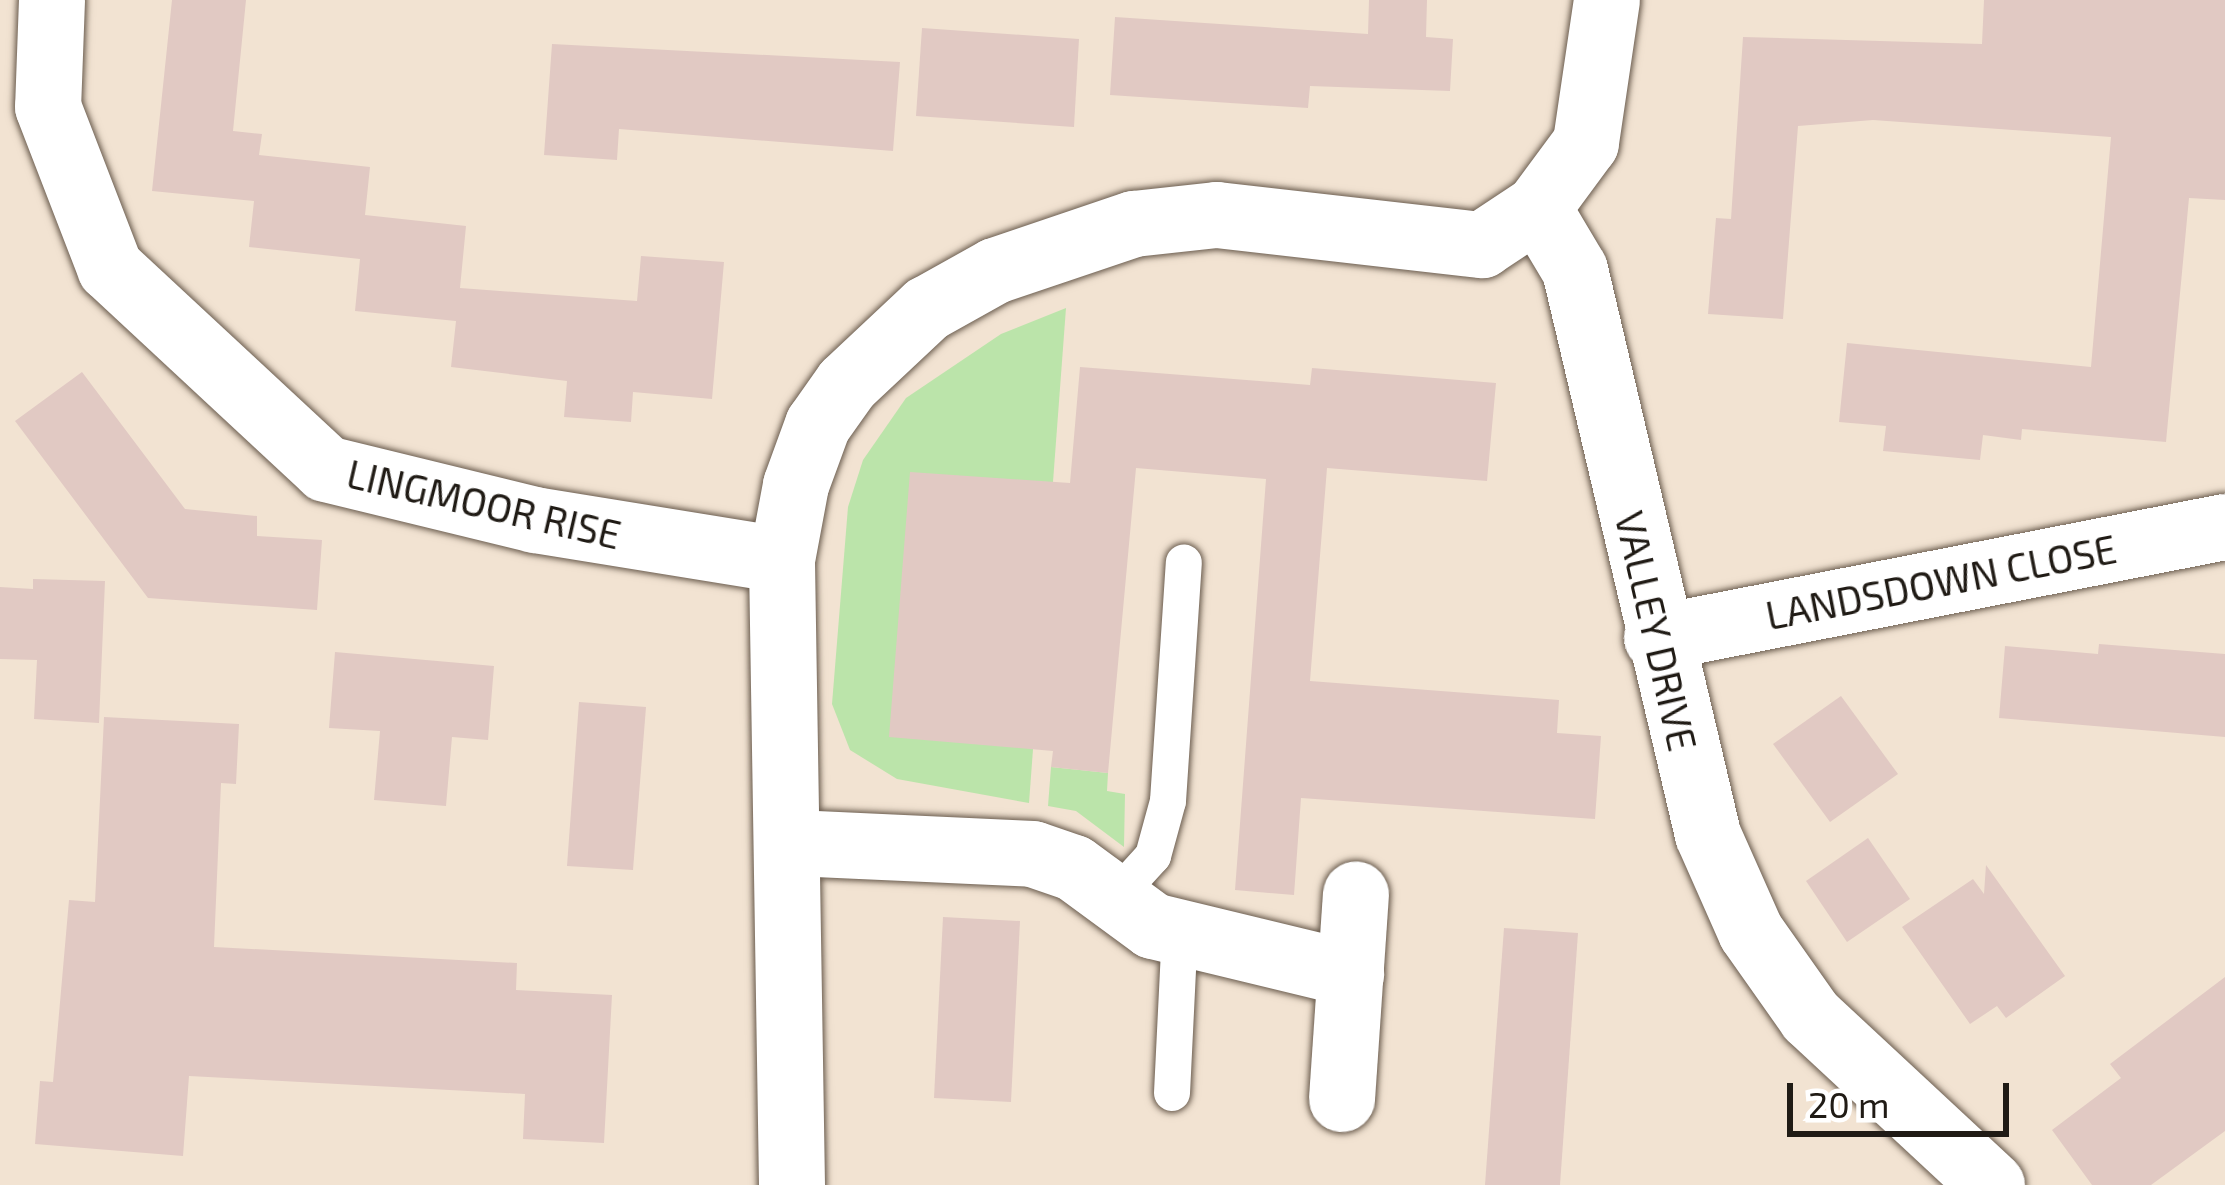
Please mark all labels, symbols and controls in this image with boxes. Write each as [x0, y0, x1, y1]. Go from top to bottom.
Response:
street label: LINGMOOR RISE [343, 450, 625, 558]
street label: VALLEY DRIVE [1606, 506, 1706, 756]
street label: LANDSDOWN CLOSE [1762, 525, 2120, 639]
scale bar [1793, 1059, 2015, 1133]
text: 20 m [1808, 1082, 1890, 1125]

